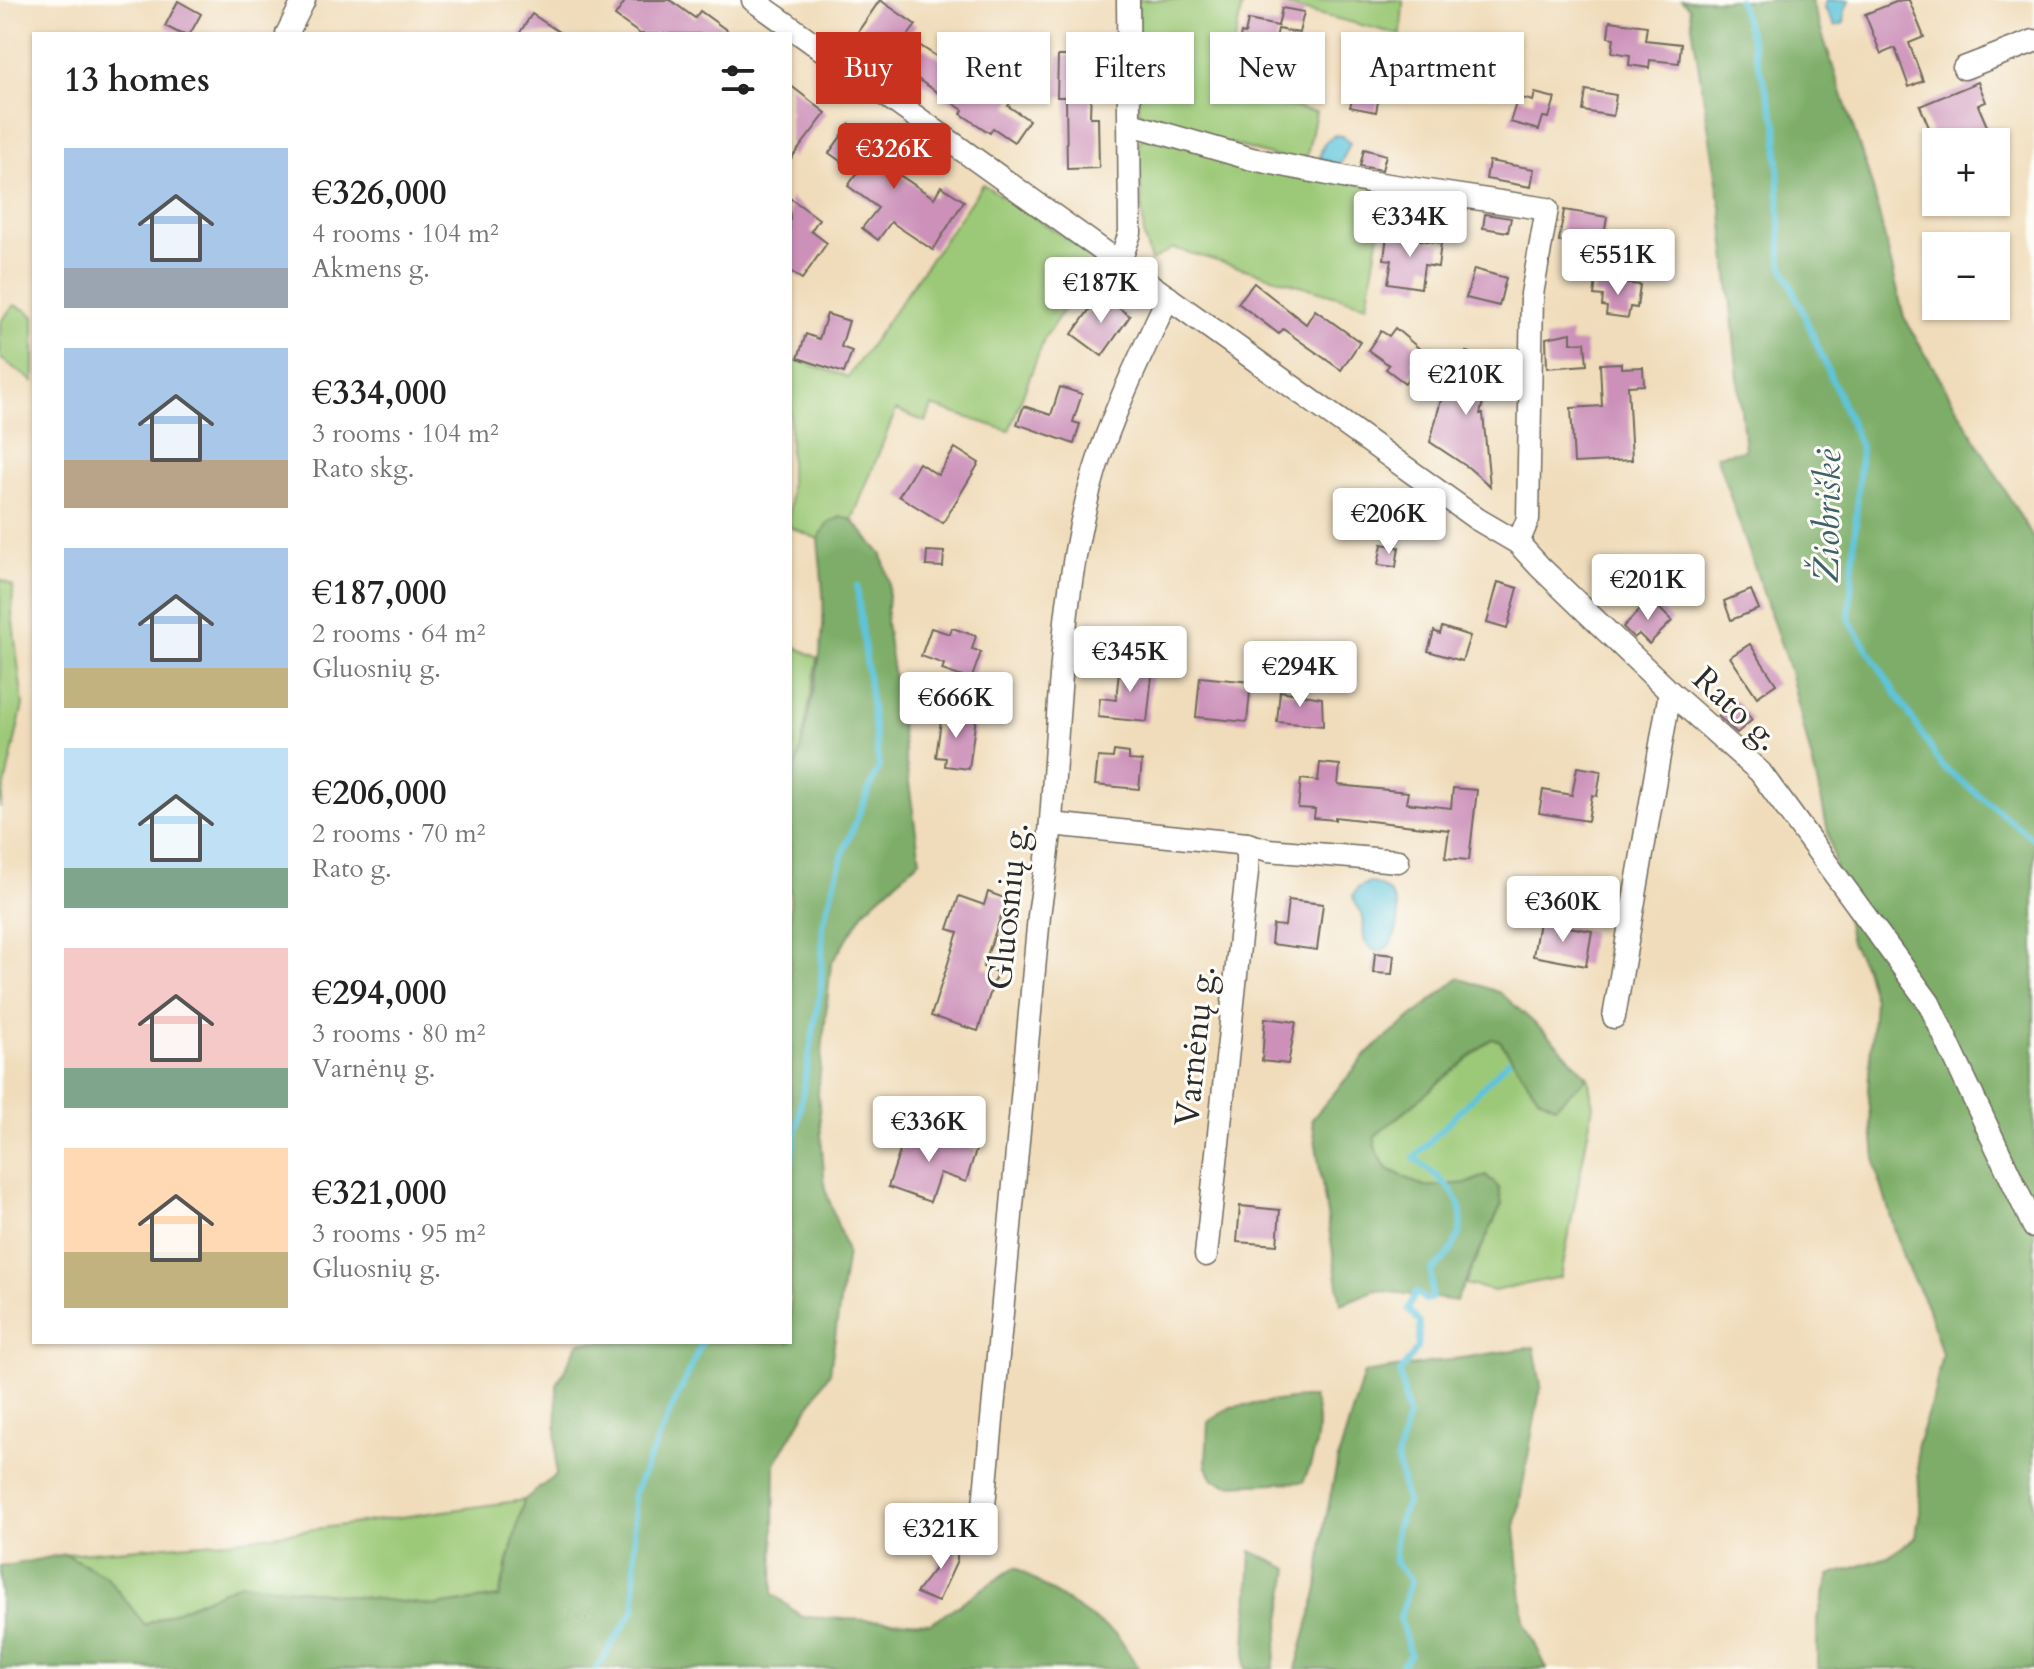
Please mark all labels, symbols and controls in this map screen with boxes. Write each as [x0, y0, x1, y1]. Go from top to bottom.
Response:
chip: Buy [816, 32, 921, 104]
chip: Rent [937, 32, 1050, 104]
chip: Filters [1066, 32, 1194, 104]
chip: New [1210, 32, 1325, 104]
chip: Apartment [1341, 32, 1524, 104]
text: 13 homes [64, 57, 210, 103]
icon: filters [716, 58, 760, 102]
pin: €326K [838, 123, 950, 191]
map controls [1922, 128, 2010, 320]
button: + [1922, 128, 2010, 216]
text: €326K [856, 131, 932, 166]
text: €326,000 [312, 170, 447, 216]
icon: home [128, 180, 224, 276]
pin: €334K [1354, 191, 1466, 259]
text: €334K [1372, 199, 1448, 234]
text: 4 rooms · 104 m² [312, 216, 499, 251]
pin: €551K [1562, 229, 1674, 297]
button: − [1922, 232, 2010, 320]
text: €551K [1580, 237, 1656, 272]
text: Akmens g. [312, 251, 430, 286]
pin: €187K [1045, 257, 1157, 325]
text: €187K [1063, 265, 1139, 300]
pin: €210K [1410, 349, 1522, 417]
text: €210K [1428, 357, 1504, 392]
text: €334,000 [312, 370, 447, 416]
icon: home [128, 380, 224, 476]
text: 3 rooms · 104 m² [312, 416, 499, 451]
water label: Žiobriškė [1802, 448, 1853, 583]
text: Rato skg. [312, 451, 414, 486]
pin: €206K [1333, 488, 1445, 556]
text: €206K [1351, 496, 1427, 531]
pin: €201K [1592, 554, 1704, 622]
text: €201K [1610, 562, 1686, 597]
text: €187,000 [312, 570, 447, 616]
icon: home [128, 580, 224, 676]
text: 2 rooms · 64 m² [312, 616, 485, 651]
pin: €345K [1074, 626, 1186, 694]
text: €345K [1092, 634, 1168, 669]
pin: €294K [1244, 641, 1356, 709]
text: €294K [1262, 649, 1338, 684]
text: Gluosnių g. [312, 651, 441, 686]
street label: Rato g. [1683, 656, 1790, 761]
pin: €666K [900, 672, 1012, 740]
text: €666K [918, 680, 994, 715]
text: €206,000 [312, 770, 447, 816]
icon: home [128, 780, 224, 876]
text: 2 rooms · 70 m² [312, 816, 485, 851]
street label: Gluosnių g. [976, 820, 1040, 992]
text: Rato g. [312, 851, 392, 886]
pin: €360K [1507, 876, 1619, 944]
text: €360K [1525, 884, 1601, 919]
street label: Varnėnų g. [1164, 963, 1226, 1129]
text: €294,000 [312, 970, 447, 1016]
icon: home [128, 980, 224, 1076]
text: 3 rooms · 80 m² [312, 1016, 485, 1051]
text: Varnėnų g. [312, 1051, 435, 1086]
pin: €336K [873, 1096, 985, 1164]
text: €336K [891, 1104, 967, 1139]
text: €321,000 [312, 1170, 447, 1216]
icon: home [128, 1180, 224, 1276]
text: 3 rooms · 95 m² [312, 1216, 485, 1251]
text: Gluosnių g. [312, 1251, 441, 1286]
pin: €321K [885, 1503, 997, 1571]
text: €321K [903, 1511, 979, 1546]

